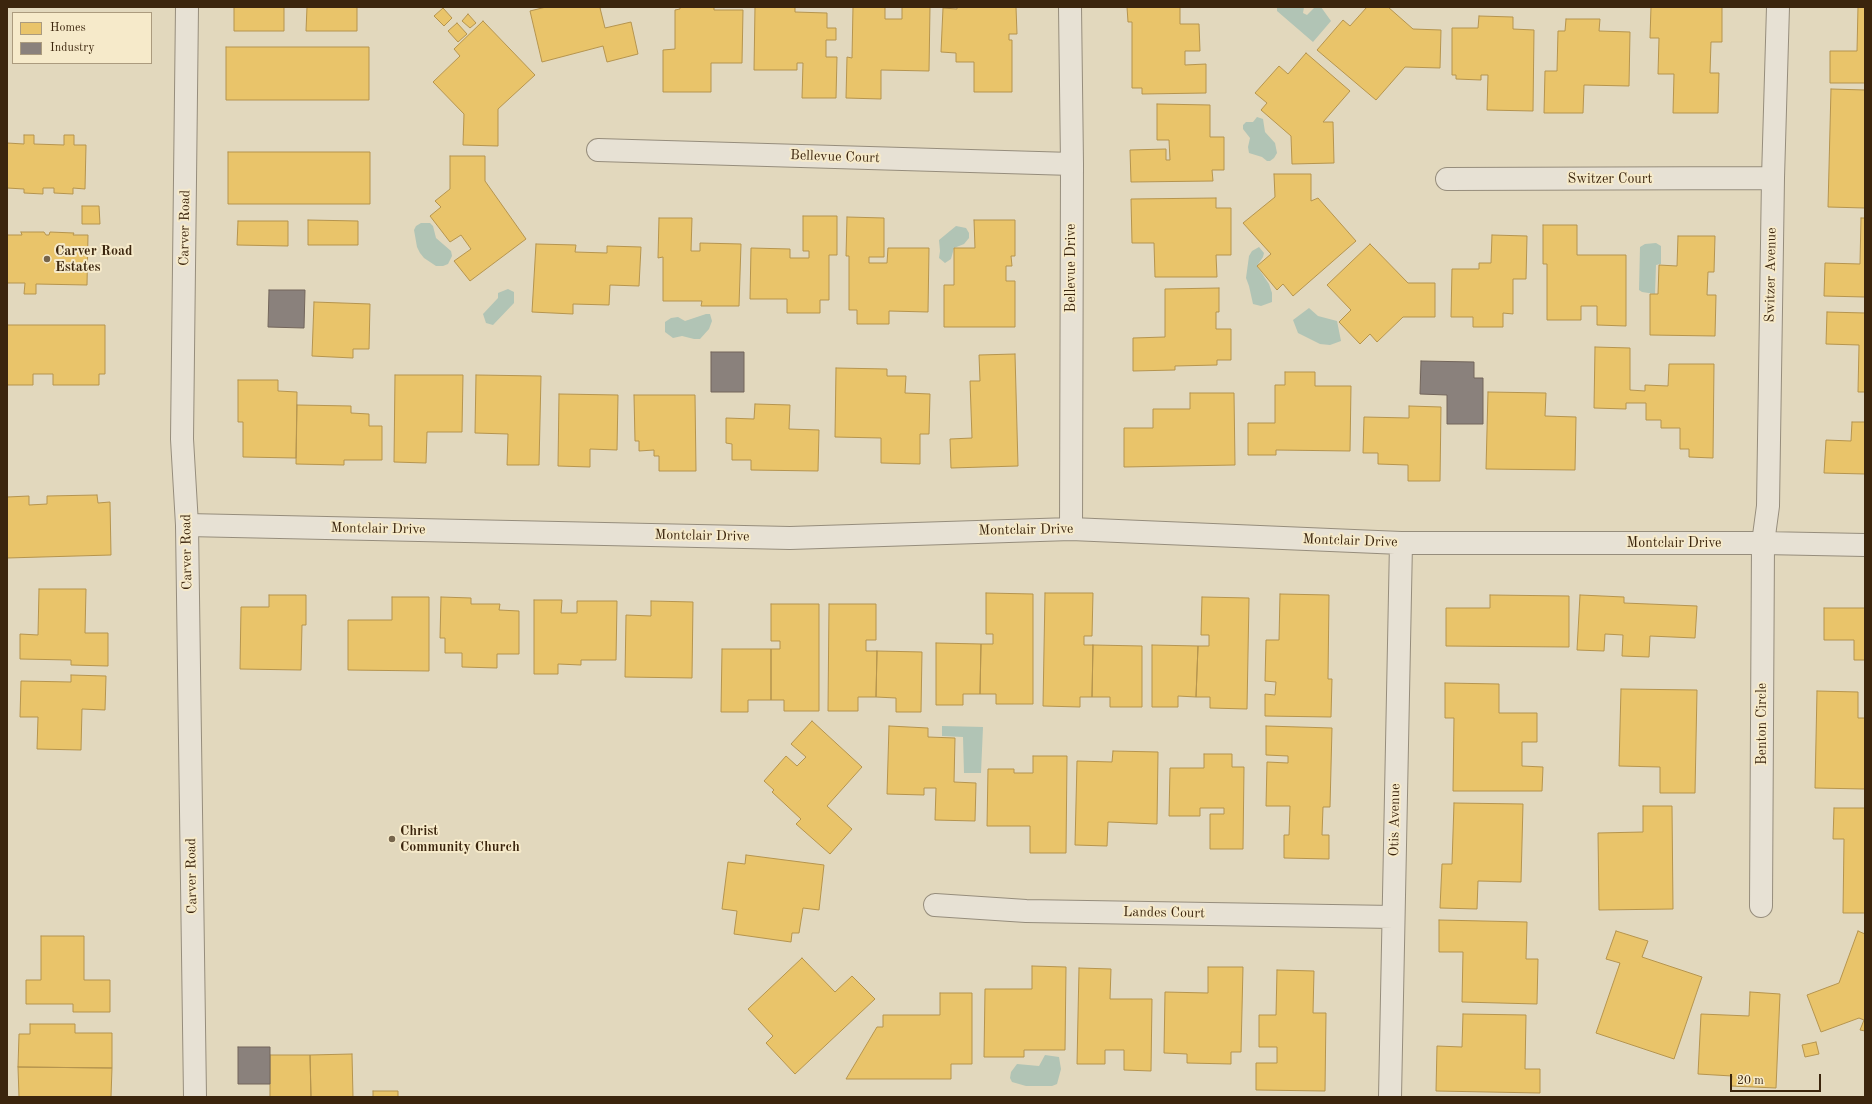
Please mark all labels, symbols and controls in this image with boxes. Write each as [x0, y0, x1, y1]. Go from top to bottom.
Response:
legend [12, 12, 152, 64]
text: Homes [50, 22, 86, 34]
text: Industry [50, 42, 95, 54]
street label: Bellevue Court [790, 147, 880, 167]
street label: Switzer Court [1568, 171, 1652, 187]
street label: Carver Road [176, 190, 194, 266]
street label: Bellevue Drive [1063, 224, 1079, 312]
street label: Switzer Avenue [1762, 227, 1780, 323]
place label: Carver Road Estates [55, 243, 133, 276]
marker: Carver Road Estates [42, 254, 52, 264]
street label: Carver Road [178, 514, 196, 590]
street label: Montclair Drive [330, 520, 426, 538]
street label: Montclair Drive [978, 521, 1074, 539]
street label: Montclair Drive [654, 527, 750, 545]
street label: Montclair Drive [1302, 531, 1398, 551]
street label: Montclair Drive [1626, 535, 1722, 551]
street label: Benton Circle [1754, 683, 1770, 765]
street label: Otis Avenue [1386, 783, 1404, 857]
place label: Christ Community Church [400, 823, 520, 856]
marker: Christ Community Church [387, 834, 397, 844]
street label: Carver Road [183, 838, 201, 914]
street label: Landes Court [1123, 904, 1205, 922]
scale bar [1732, 1066, 1823, 1092]
text: 20 m [1737, 1075, 1764, 1087]

